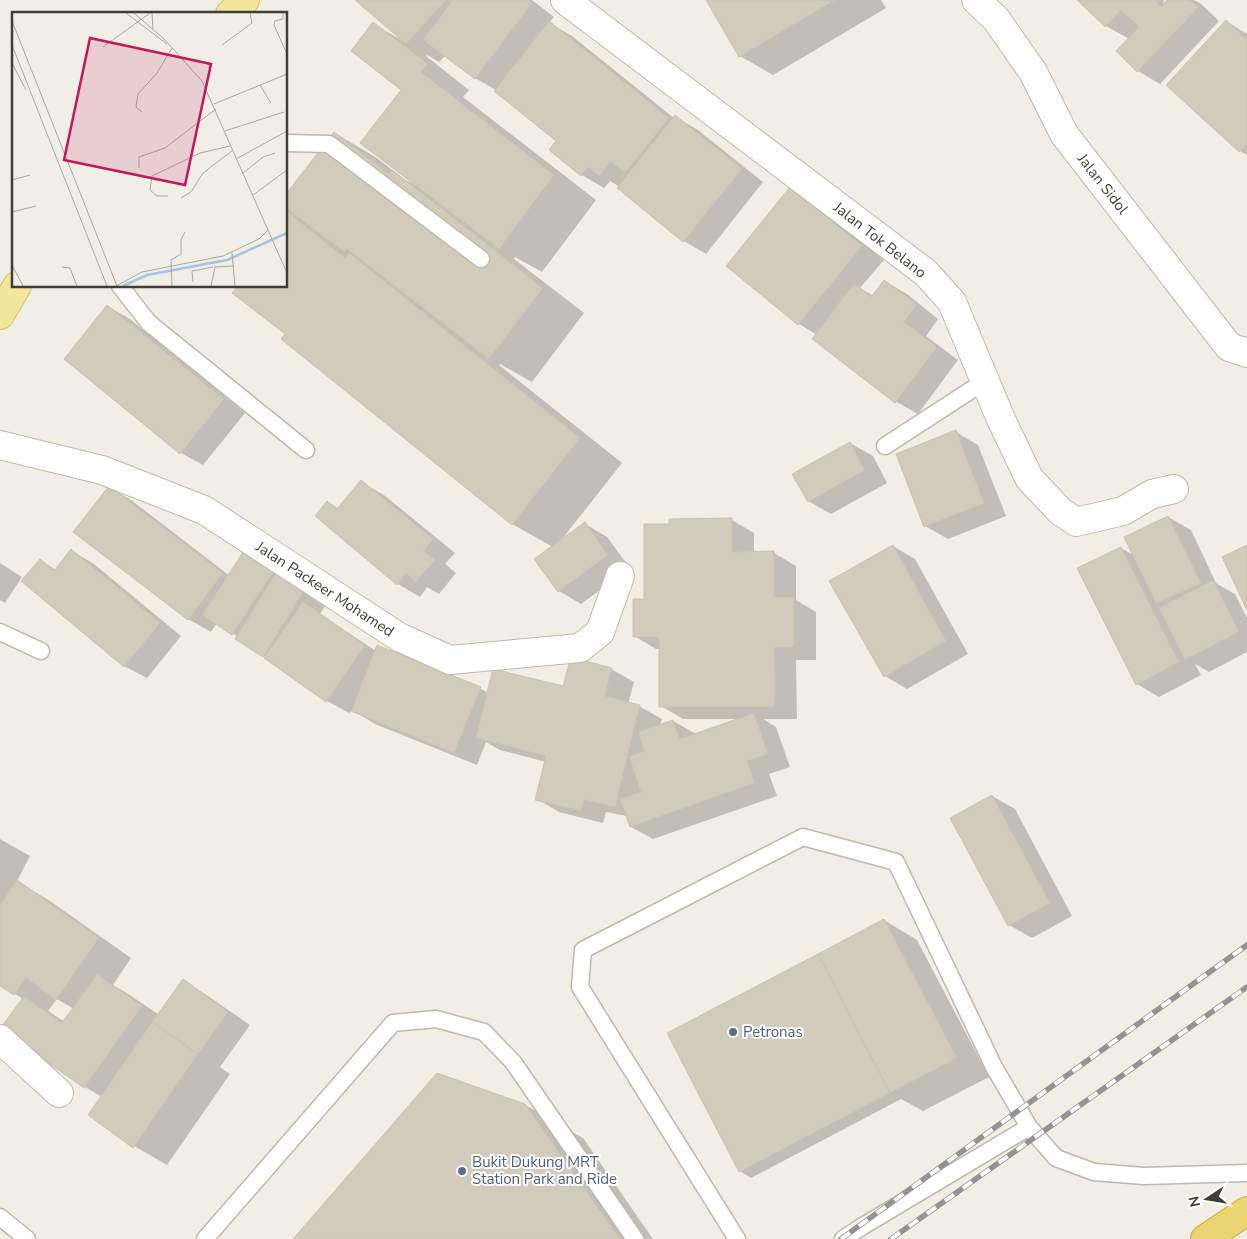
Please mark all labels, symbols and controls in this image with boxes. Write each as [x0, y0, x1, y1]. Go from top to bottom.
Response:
inset map [12, 12, 288, 288]
street label: Jalan Sidol [1072, 149, 1133, 219]
street label: Jalan Tok Belano [829, 197, 930, 283]
street label: Jalan Packeer Mohamed [251, 536, 398, 641]
place label: Petronas [743, 1022, 803, 1042]
marker: Petronas [727, 1026, 739, 1038]
place label: Bukit Dukung MRT Station Park and Ride [472, 1152, 617, 1189]
marker: Bukit Dukung MRT Station Park and Ride [456, 1165, 468, 1177]
north arrow [1182, 1174, 1232, 1224]
text: N [1184, 1194, 1205, 1209]

